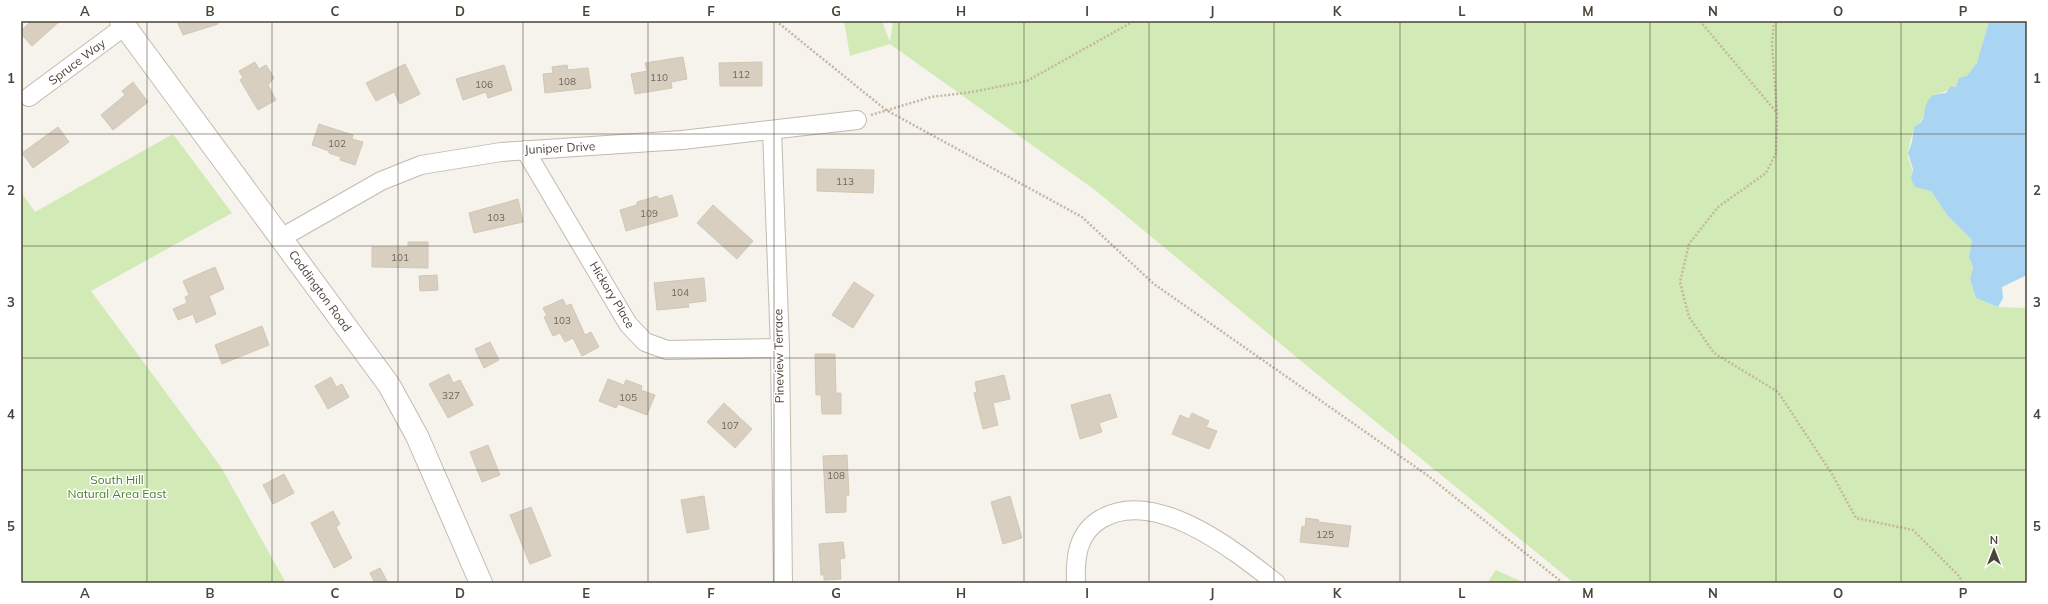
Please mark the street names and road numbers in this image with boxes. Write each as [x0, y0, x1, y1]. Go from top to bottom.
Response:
street label: Spruce Way [45, 35, 109, 88]
street label: Juniper Drive [524, 138, 596, 157]
street label: Coddington Road [286, 247, 355, 334]
street label: Hickory Place [587, 259, 638, 331]
street label: Pineview Terrace [770, 309, 787, 403]

